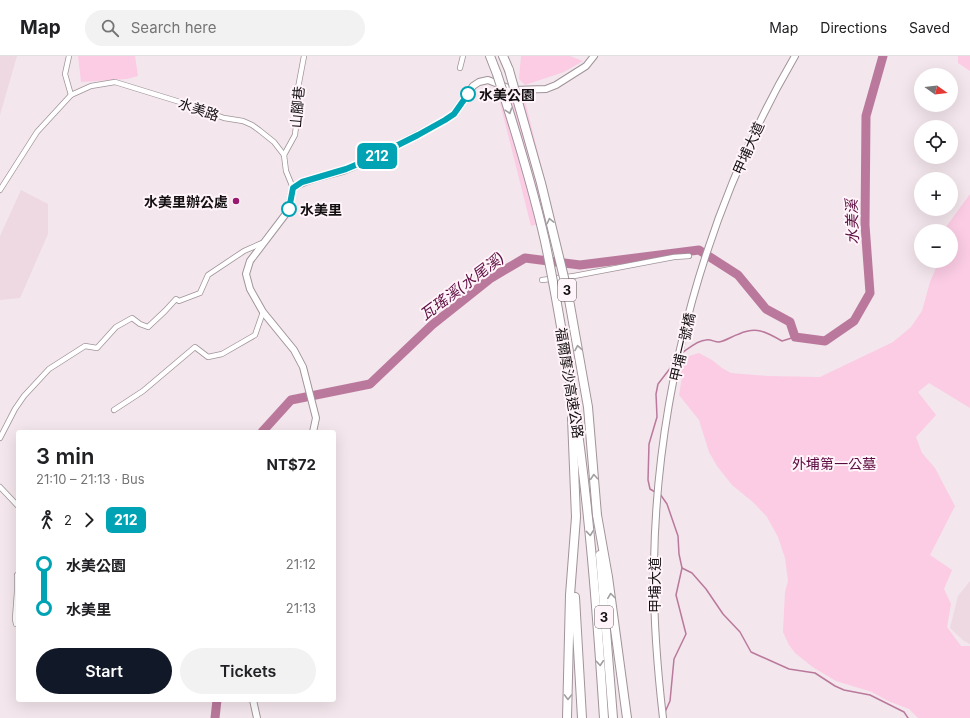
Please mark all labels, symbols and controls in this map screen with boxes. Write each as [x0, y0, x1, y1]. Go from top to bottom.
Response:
search box [85, 10, 365, 46]
text: Map [20, 16, 61, 39]
icon: search [99, 17, 121, 39]
text: Search here [131, 18, 216, 37]
text: Map [769, 19, 798, 36]
text: Directions [820, 19, 887, 36]
text: Saved [909, 19, 950, 36]
north arrow [914, 68, 958, 112]
map controls [914, 68, 958, 268]
street label: 山腳巷 [287, 85, 307, 129]
marker: 水美公園 [460, 86, 476, 102]
place label: 水美公園 [479, 86, 535, 103]
street label: 水美路 [176, 94, 222, 124]
one-way arrow [504, 107, 513, 114]
street label: 甲埔大道 [729, 119, 767, 177]
button: locate [914, 120, 958, 164]
line badge: 212 [354, 143, 400, 169]
text: 212 [365, 147, 389, 164]
button: + [914, 172, 958, 216]
place label: 水美里辦公處 [144, 193, 228, 210]
marker: 水美里辦公處 [231, 196, 241, 206]
water label: 水美溪 [842, 197, 862, 245]
marker: 水美里 [281, 201, 297, 217]
place label: 水美里 [300, 201, 342, 218]
one-way arrow [547, 218, 555, 224]
button: − [914, 224, 958, 268]
water label: 瓦瑤溪(水尾溪) [416, 248, 508, 324]
road number: 3 [558, 279, 576, 301]
street label: 甲埔一號橋 [666, 311, 698, 383]
street label: 福爾摩沙高速公路 [553, 326, 587, 440]
one-way arrow [574, 345, 582, 351]
text: 3 min [36, 443, 95, 469]
text: NT$72 [267, 455, 316, 474]
park label: 外埔第一公墓 [792, 455, 876, 472]
text: 21:10 – 21:13 · Bus [36, 471, 145, 487]
one-way arrow [589, 474, 598, 480]
icon: walk [36, 509, 58, 531]
icon: forward [78, 509, 100, 531]
text: 212 [114, 511, 138, 528]
text: 2 [64, 512, 72, 528]
one-way arrow [585, 530, 594, 536]
text: 水美公園 [66, 556, 126, 575]
text: 21:12 [286, 556, 316, 572]
street label: 甲埔大道 [646, 557, 663, 613]
one-way arrow [607, 593, 616, 599]
text: 水美里 [66, 600, 111, 619]
text: 21:13 [286, 600, 316, 616]
road number: 3 [595, 606, 613, 628]
button: Start [36, 648, 172, 694]
button: Tickets [180, 648, 316, 694]
one-way arrow [596, 660, 605, 666]
one-way arrow [564, 694, 572, 700]

